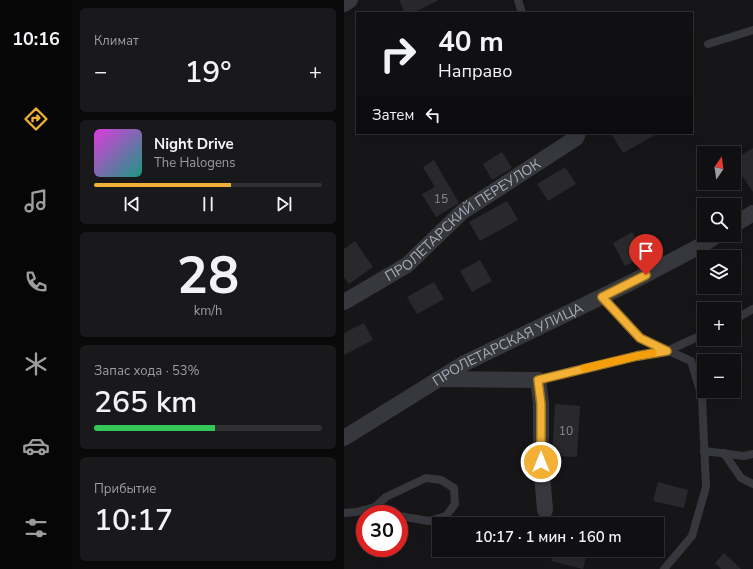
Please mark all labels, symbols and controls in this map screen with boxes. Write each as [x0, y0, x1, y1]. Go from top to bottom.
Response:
text: 40 m [438, 23, 504, 61]
text: 10:16 [12, 27, 60, 51]
icon: right [372, 28, 424, 80]
text: Климат [94, 32, 139, 50]
text: 19° [184, 52, 232, 93]
text: − [94, 57, 107, 87]
text: + [309, 57, 322, 87]
text: Направо [438, 59, 512, 83]
icon: left [422, 104, 444, 126]
icon: directions [22, 105, 50, 133]
text: Затем [372, 105, 414, 125]
text: Night Drive [154, 134, 234, 154]
north arrow [697, 146, 741, 190]
map controls [697, 146, 741, 398]
text: The Halogens [154, 154, 235, 172]
street label: ПРОЛЕТАРСКИЙ ПЕРЕУЛОК [381, 154, 544, 285]
icon: music [22, 187, 50, 215]
house number: 15 [434, 191, 448, 207]
icon: previous [121, 193, 143, 215]
icon: pause [197, 193, 219, 215]
icon: next [273, 193, 295, 215]
button: search [697, 198, 741, 242]
pin [629, 234, 663, 275]
text: 28 [177, 240, 239, 311]
icon: arrive [635, 240, 657, 262]
button: layers [697, 250, 741, 294]
icon: phone [22, 268, 50, 296]
street label: ПРОЛЕТАРСКАЯ УЛИЦА [429, 298, 586, 390]
text: km/h [194, 302, 222, 320]
button: + [697, 302, 741, 346]
icon: climate [22, 350, 50, 378]
button: − [697, 354, 741, 398]
text: Запас хода · 53% [94, 362, 200, 380]
text: 265 km [94, 382, 197, 423]
house number: 10 [559, 423, 573, 439]
icon: car [22, 432, 50, 460]
position arrow [520, 441, 562, 483]
text: Прибытие [94, 480, 156, 498]
text: 10:17 [94, 500, 173, 541]
speed limit sign: 30 [356, 505, 408, 557]
icon: filters [22, 514, 50, 542]
text: 10:17 · 1 мин · 160 m [474, 527, 622, 547]

